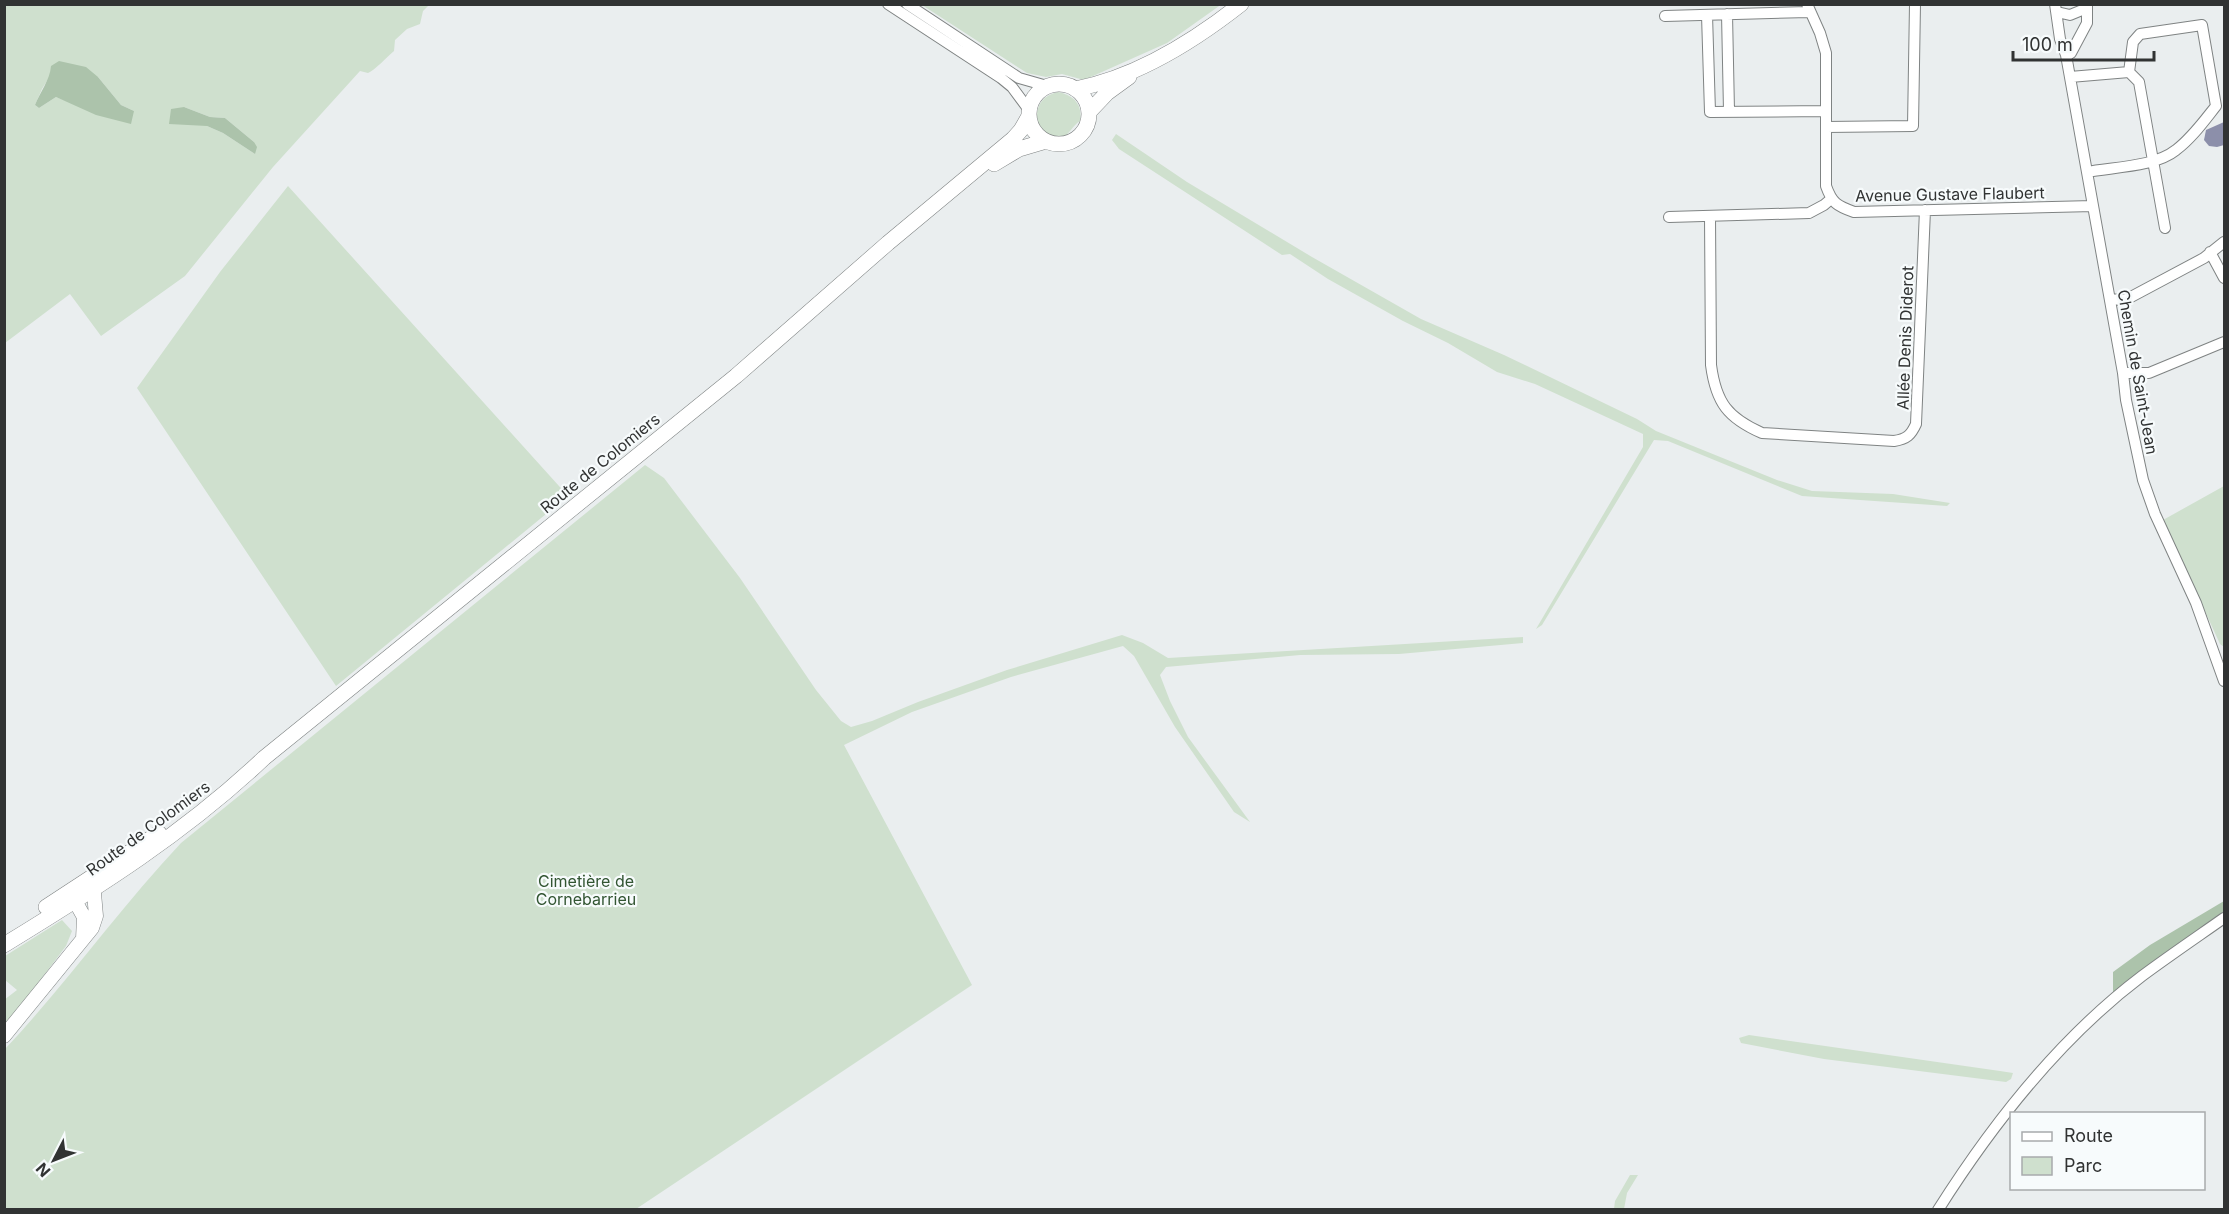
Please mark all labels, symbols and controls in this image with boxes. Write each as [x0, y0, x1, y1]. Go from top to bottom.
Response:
scale bar [2013, 24, 2154, 62]
text: 100 m [2022, 34, 2073, 55]
street label: Avenue Gustave Flaubert [1855, 182, 2045, 206]
street label: Allée Denis Diderot [1892, 266, 1918, 410]
street label: Chemin de Saint-Jean [2114, 288, 2162, 456]
street label: Route de Colomiers [536, 409, 664, 517]
street label: Route de Colomiers [82, 776, 214, 880]
park label: Cimetière de Cornebarrieu [536, 871, 636, 909]
legend [2010, 1112, 2205, 1190]
text: Route [2064, 1125, 2113, 1146]
north arrow [24, 1130, 84, 1190]
text: Parc [2064, 1155, 2102, 1176]
text: N [31, 1159, 54, 1181]

